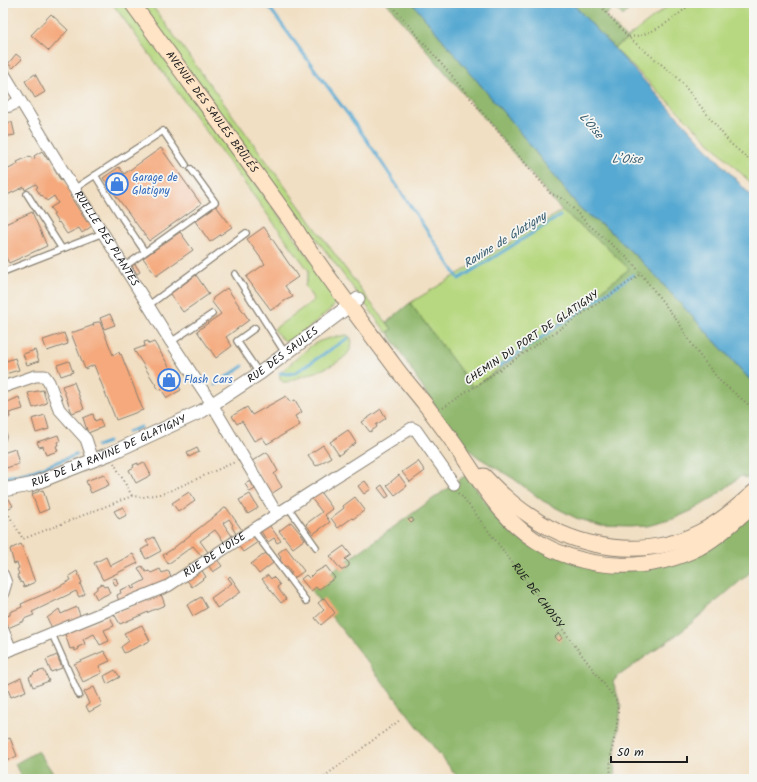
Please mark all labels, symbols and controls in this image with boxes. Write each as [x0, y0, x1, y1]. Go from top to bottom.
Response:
street label: AVENUE DES SAULES BRÛLÉS [161, 47, 262, 177]
water label: L'Oise [574, 109, 609, 144]
water label: L’Oise [612, 150, 644, 169]
place label: Garage de Glatigny [132, 169, 178, 200]
shop icon: Garage de Glatigny [104, 171, 130, 197]
street label: RUELLE DES PLANTES [69, 187, 143, 290]
water label: Ravine de Glatigny [460, 206, 552, 273]
street label: CHEMIN DU PORT DE GLATIGNY [461, 286, 603, 390]
street label: RUE DES SAULES [244, 323, 323, 388]
shop icon: Flash Cars [156, 367, 182, 393]
place label: Flash Cars [184, 371, 233, 389]
street label: RUE DE LA RAVINE DE GLATIGNY [29, 410, 190, 493]
street label: RUE DE L'OISE [180, 528, 250, 583]
street label: RUE DE CHOISY [507, 559, 568, 633]
scale bar [611, 738, 687, 764]
text: 50 m [617, 743, 644, 762]

